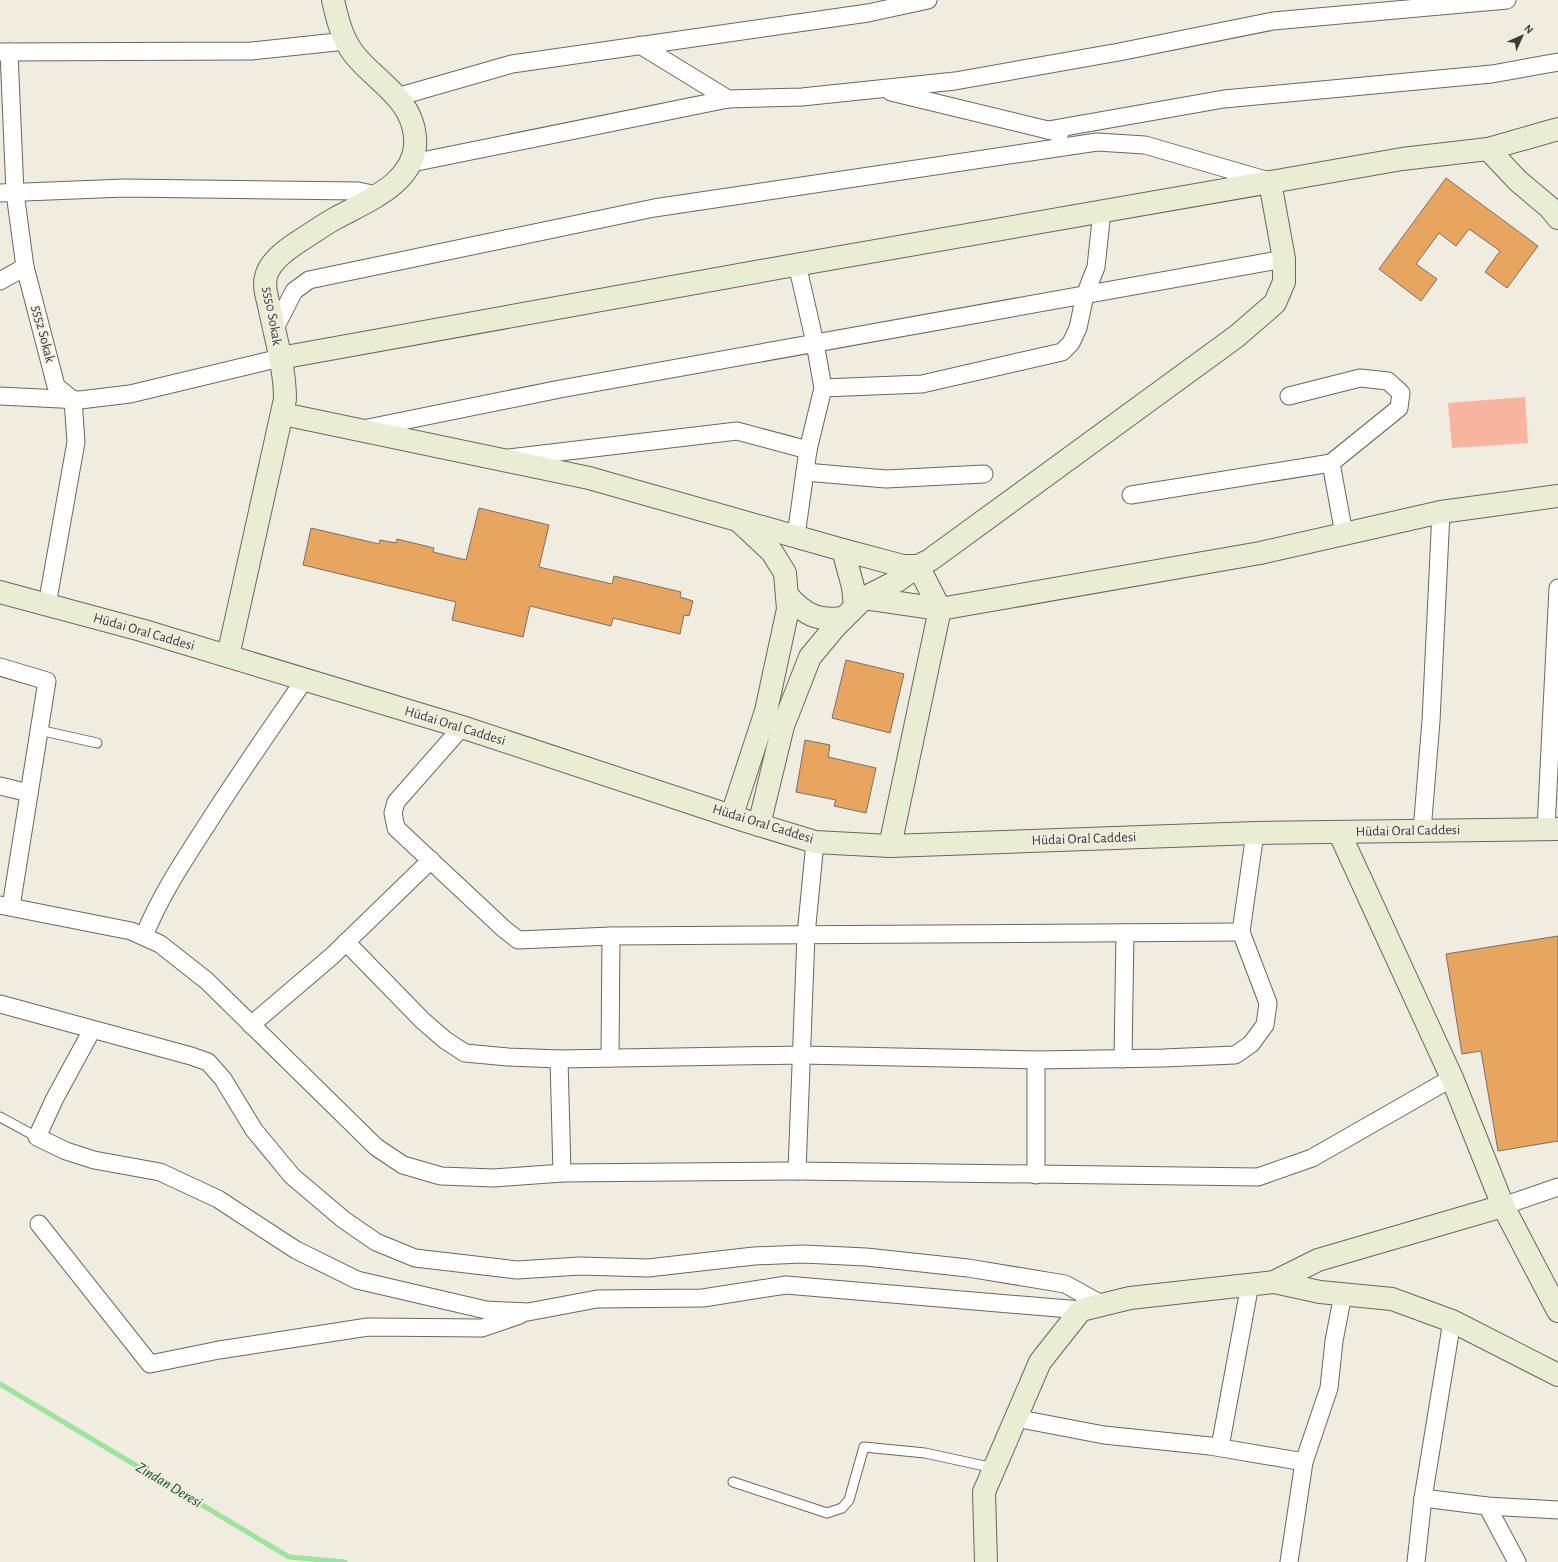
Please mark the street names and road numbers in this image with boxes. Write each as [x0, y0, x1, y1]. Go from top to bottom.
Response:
street label: 5550 Sokak [260, 286, 284, 347]
street label: 5552 Sokak [29, 304, 57, 365]
street label: Hüdai Oral Caddesi [92, 611, 196, 653]
street label: Hüdai Oral Caddesi [403, 704, 507, 748]
street label: Hüdai Oral Caddesi [711, 802, 815, 846]
street label: Hüdai Oral Caddesi [1356, 823, 1460, 839]
street label: Hüdai Oral Caddesi [1031, 830, 1137, 848]

